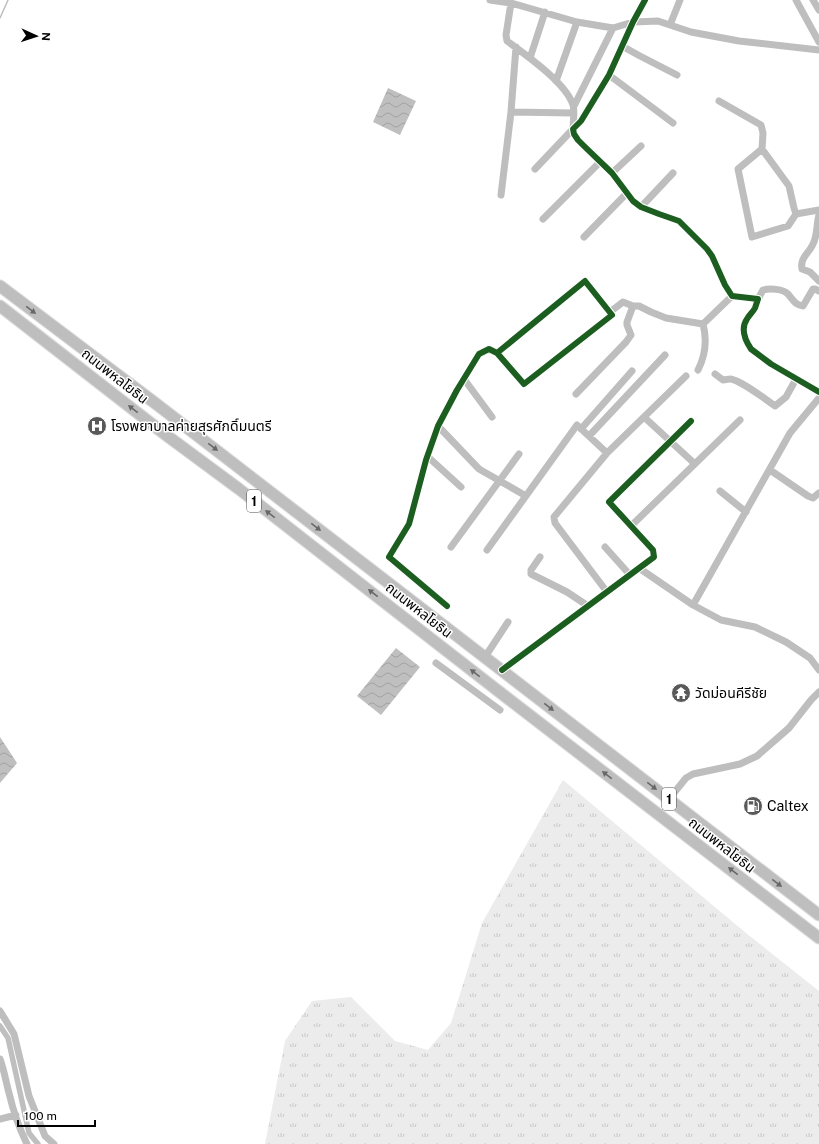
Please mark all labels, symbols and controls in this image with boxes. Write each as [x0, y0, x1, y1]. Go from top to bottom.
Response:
north arrow [16, 16, 56, 56]
text: N [40, 32, 52, 41]
one-way arrow [26, 305, 37, 314]
street label: ถนนพหลโยธิน [79, 345, 151, 407]
one-way arrow [128, 405, 139, 414]
hospital icon: โรงพยาบาลค่ายสุรศักดิ์มนตรี [86, 415, 108, 437]
place label: โรงพยาบาลค่ายสุรศักดิ์มนตรี [111, 418, 272, 435]
one-way arrow [207, 443, 218, 452]
road number: 1 [247, 490, 261, 512]
one-way arrow [265, 509, 276, 518]
one-way arrow [310, 522, 321, 531]
street label: ถนนพหลโยธิน [383, 579, 455, 641]
one-way arrow [367, 589, 378, 598]
one-way arrow [470, 669, 481, 678]
temple icon: วัดม่อนคีรีชัย [670, 682, 692, 704]
place label: วัดม่อนคีรีชัย [695, 685, 767, 701]
one-way arrow [544, 703, 555, 711]
one-way arrow [602, 771, 613, 779]
one-way arrow [647, 782, 658, 791]
road number: 1 [662, 788, 676, 810]
fuel station icon: Caltex [742, 795, 764, 817]
place label: Caltex [767, 798, 809, 814]
street label: ถนนพหลโยธิน [686, 814, 758, 876]
one-way arrow [727, 867, 738, 876]
one-way arrow [772, 879, 783, 887]
scale bar [18, 1102, 95, 1128]
text: 100 m [24, 1109, 57, 1123]

